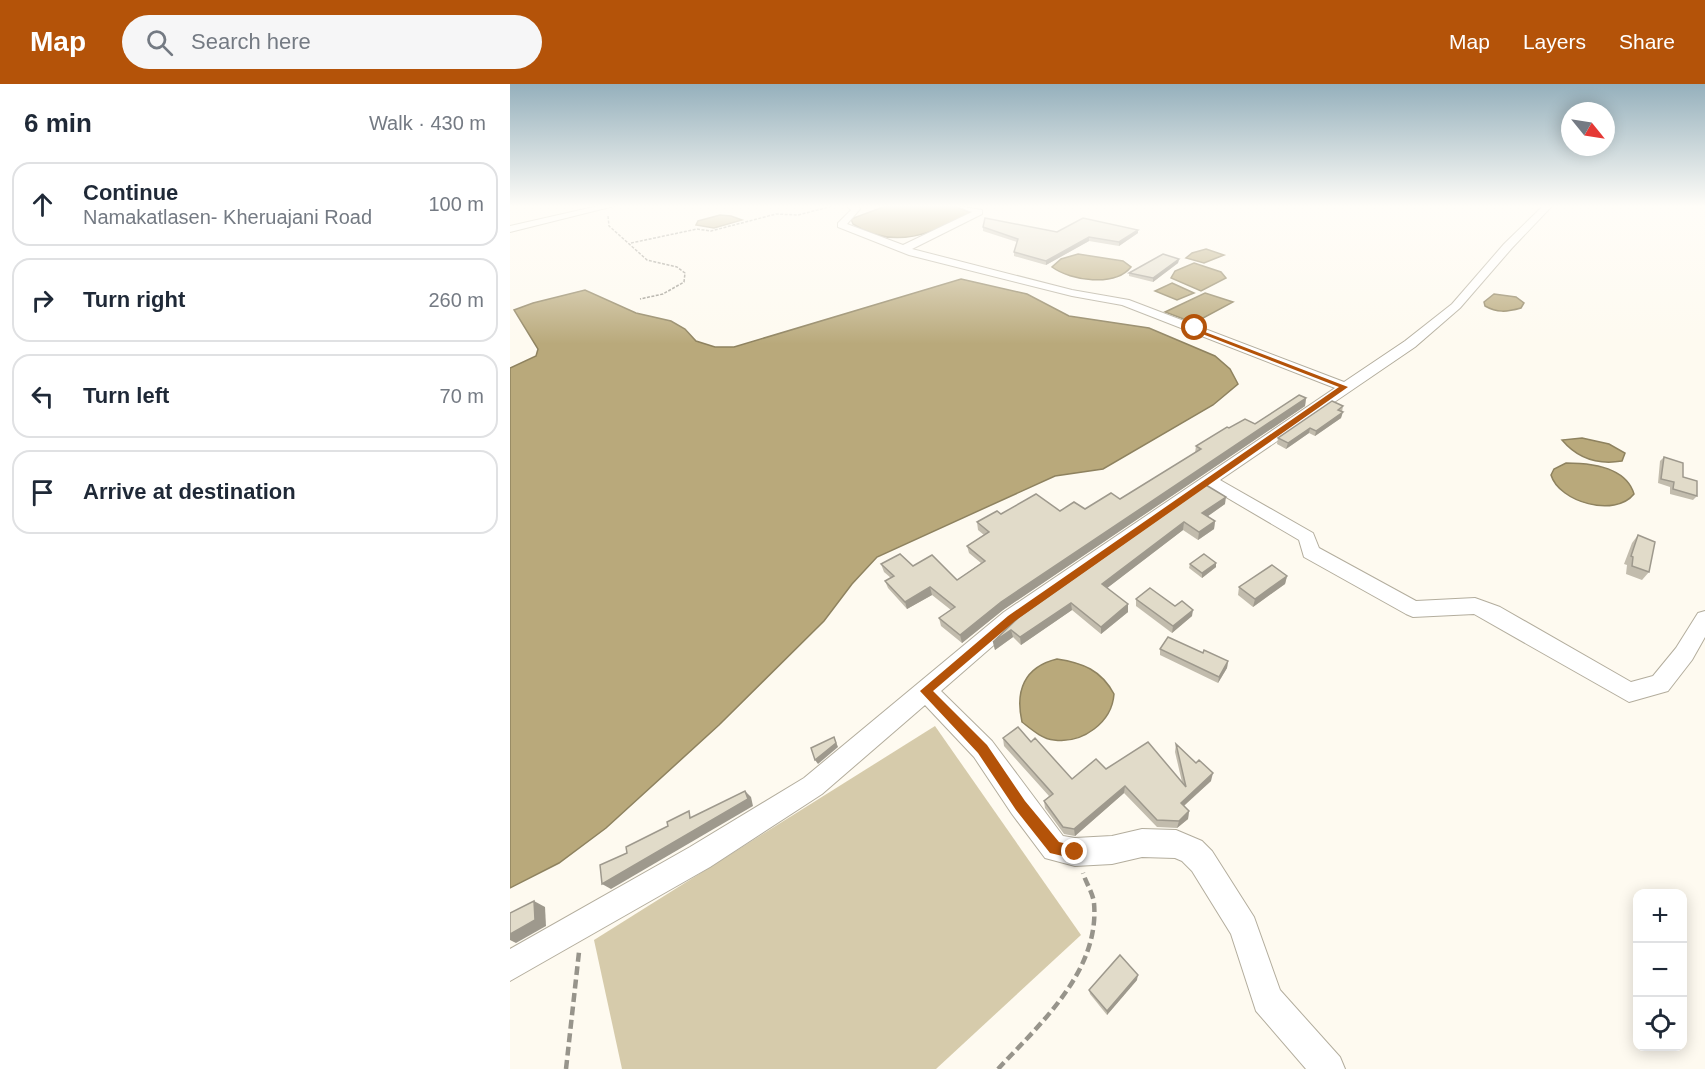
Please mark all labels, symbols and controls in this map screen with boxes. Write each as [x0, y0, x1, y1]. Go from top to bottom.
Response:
search box [122, 15, 542, 69]
text: Map [30, 26, 86, 57]
icon: search [143, 26, 176, 59]
text: Search here [191, 29, 311, 54]
text: Map [1449, 30, 1490, 53]
text: Layers [1523, 30, 1586, 53]
text: Share [1619, 30, 1675, 53]
north arrow [1561, 102, 1615, 156]
text: 6 min [24, 108, 92, 138]
text: Walk · 430 m [369, 112, 486, 134]
text: Continue [83, 180, 178, 205]
icon: ahead [26, 188, 59, 221]
text: 100 m [428, 193, 484, 215]
text: Namakatlasen- Kheruajani Road [83, 206, 372, 228]
icon: right [26, 284, 59, 317]
text: Turn right [83, 287, 185, 312]
text: 260 m [428, 289, 484, 311]
route start [1181, 314, 1207, 340]
icon: left [26, 380, 59, 413]
text: Turn left [83, 383, 169, 408]
text: 70 m [440, 385, 484, 407]
icon: arrive [26, 476, 59, 509]
text: Arrive at destination [83, 479, 296, 504]
route end [1061, 838, 1087, 864]
map controls [1633, 889, 1687, 1051]
button: + [1633, 889, 1687, 943]
button: − [1633, 943, 1687, 997]
button: locate [1633, 997, 1687, 1051]

